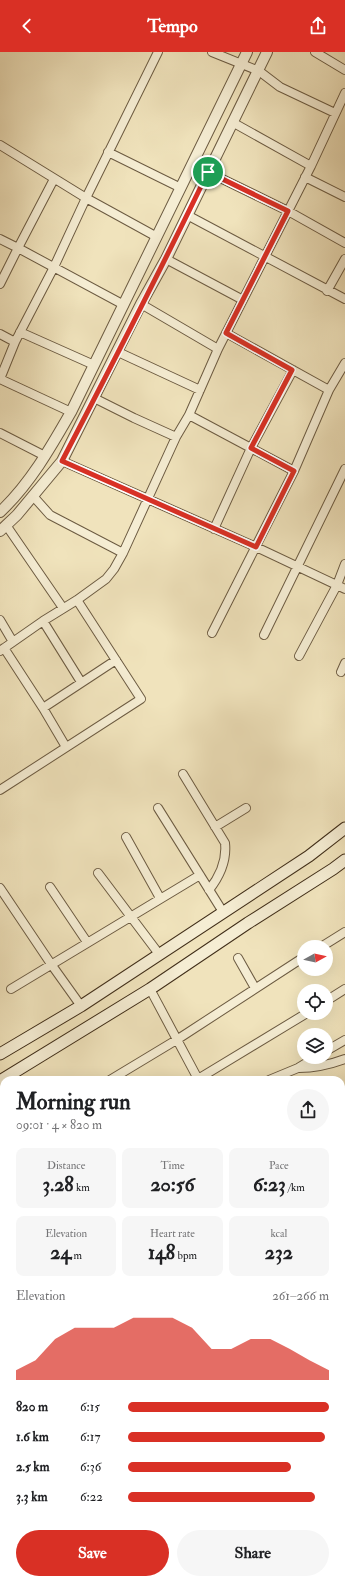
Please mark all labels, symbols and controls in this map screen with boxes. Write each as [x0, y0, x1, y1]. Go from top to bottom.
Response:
icon: back [16, 15, 38, 37]
text: Tempo [147, 15, 198, 38]
icon: share [307, 15, 329, 37]
pin [191, 155, 225, 189]
icon: arrive [197, 161, 219, 183]
north arrow [297, 940, 333, 976]
map controls [297, 940, 333, 1064]
button: locate [297, 984, 333, 1020]
button: layers [297, 1028, 333, 1064]
text: Morning run [16, 1088, 131, 1116]
button: share [287, 1089, 329, 1131]
text: 09:01 · 4 × 820 m [16, 1117, 102, 1133]
text: Distance [47, 1159, 85, 1172]
text: Time [160, 1159, 185, 1172]
text: Pace [269, 1159, 289, 1172]
text: 3.28 [43, 1172, 74, 1197]
text: 20:56 [150, 1172, 195, 1197]
text: 6:23 [253, 1172, 286, 1197]
text: km [74, 1181, 90, 1194]
text: /km [286, 1181, 305, 1194]
text: Elevation [45, 1227, 87, 1240]
text: Heart rate [150, 1227, 195, 1240]
text: kcal [270, 1227, 287, 1240]
text: 24 [50, 1240, 71, 1265]
text: 148 [148, 1240, 175, 1265]
text: 232 [265, 1240, 293, 1265]
text: m [71, 1249, 82, 1262]
text: bpm [175, 1249, 197, 1262]
text: Elevation [16, 1288, 66, 1304]
text: 261–266 m [272, 1288, 329, 1304]
text: 820 m [16, 1399, 48, 1415]
text: 6:15 [80, 1399, 100, 1415]
text: 1.6 km [16, 1429, 49, 1445]
text: 6:17 [80, 1429, 100, 1445]
text: 2.5 km [16, 1459, 50, 1475]
text: 6:36 [80, 1459, 101, 1475]
text: 3.3 km [16, 1489, 48, 1505]
text: 6:22 [80, 1489, 103, 1505]
button: Save [16, 1530, 169, 1576]
button: Share [177, 1530, 329, 1576]

